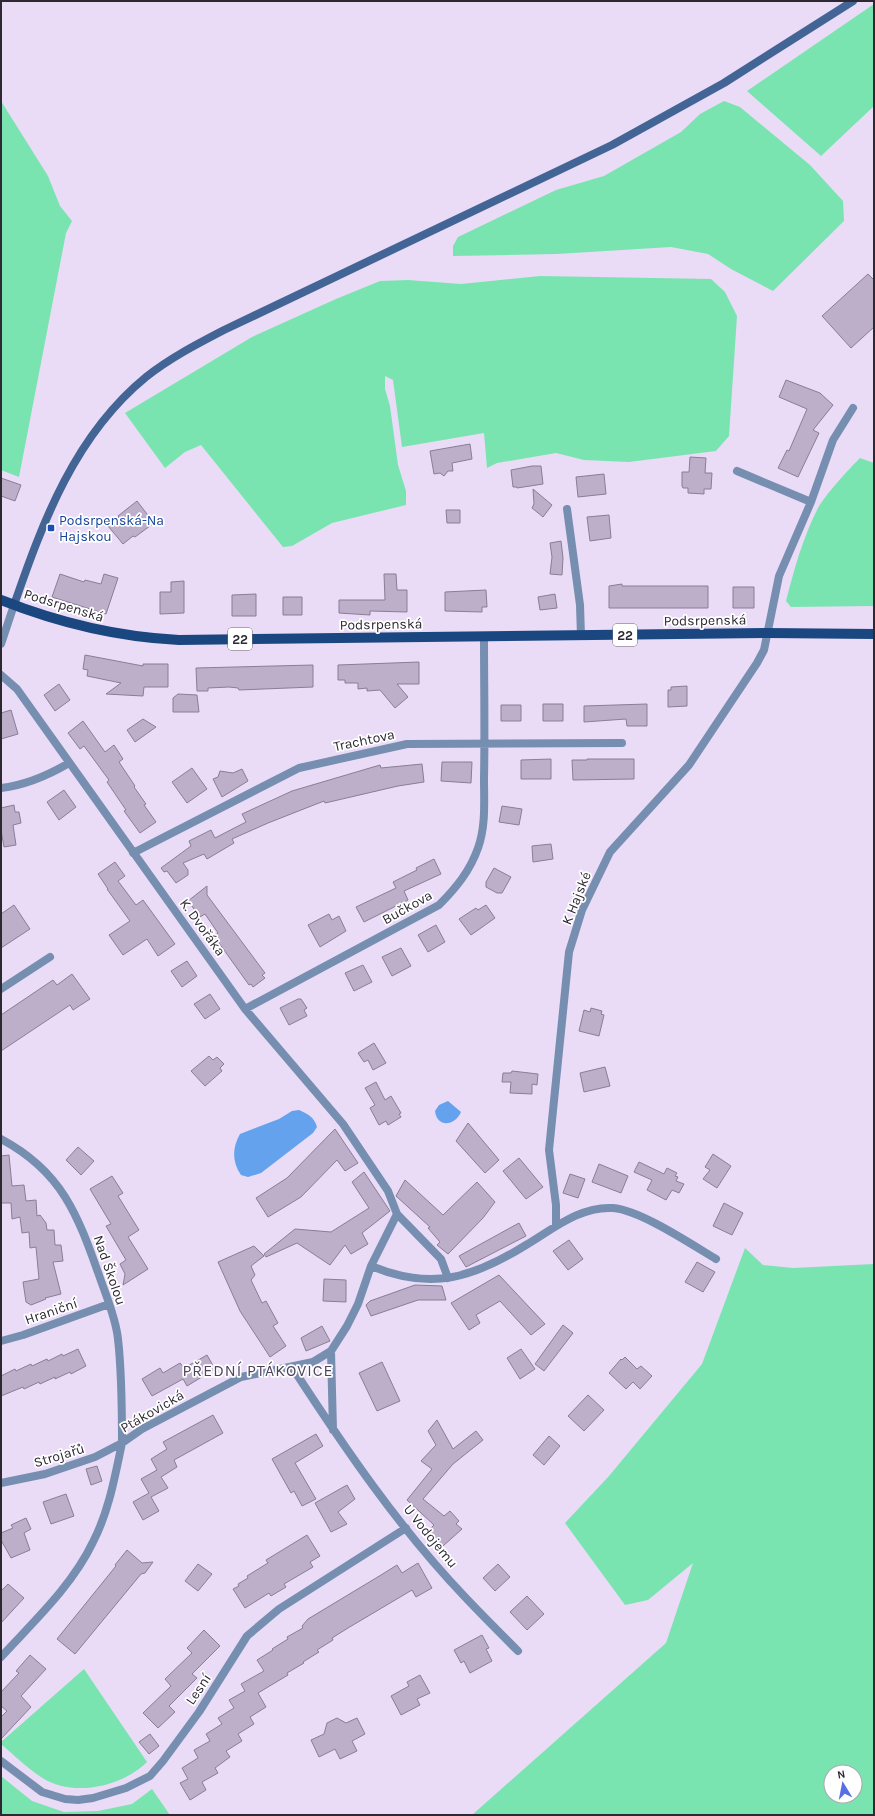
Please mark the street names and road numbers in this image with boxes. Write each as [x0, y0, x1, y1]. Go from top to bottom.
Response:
street label: Podsrpenská [22, 585, 106, 626]
street label: Podsrpenská [663, 611, 747, 630]
street label: Podsrpenská [339, 615, 423, 634]
road number: 22 [613, 624, 637, 646]
road number: 22 [228, 628, 252, 650]
street label: Trachtova [332, 726, 396, 755]
street label: K Hajské [558, 869, 595, 927]
street label: Bučkova [379, 887, 435, 928]
street label: K. Dvořáka [176, 895, 229, 959]
street label: Nad Školou [90, 1233, 129, 1307]
street label: Hraniční [23, 1294, 81, 1328]
street label: Ptákovická [118, 1386, 187, 1436]
street label: Strojařů [32, 1440, 87, 1471]
street label: U Vodojemu [400, 1501, 461, 1571]
street label: Lesní [182, 1670, 215, 1708]

